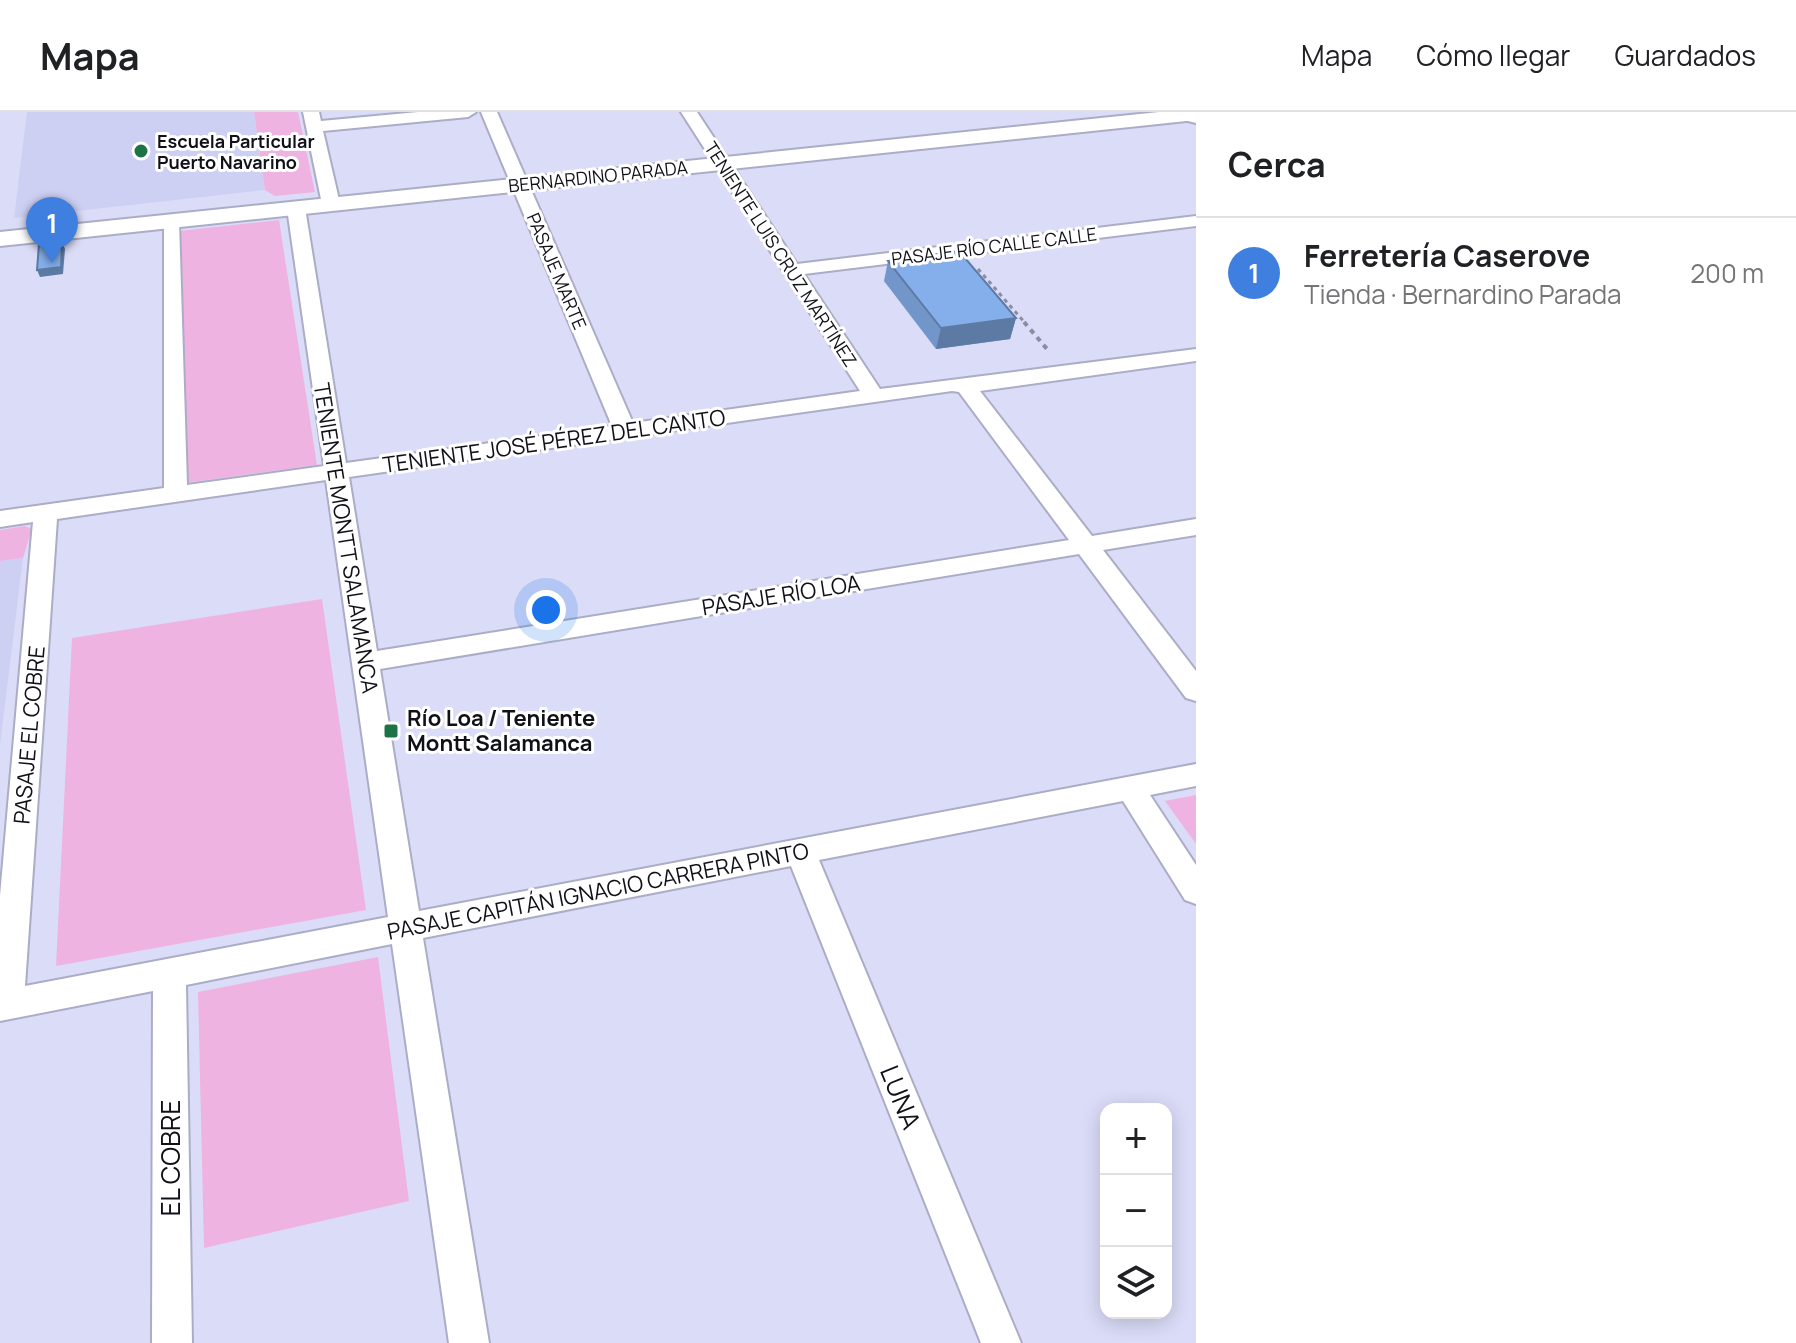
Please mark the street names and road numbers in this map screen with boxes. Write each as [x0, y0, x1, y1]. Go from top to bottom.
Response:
street label: TENIENTE LUIS CRUZ MARTÍNEZ [699, 137, 863, 371]
street label: BERNARDINO PARADA [507, 155, 689, 197]
street label: PASAJE MARTE [522, 209, 592, 333]
street label: PASAJE RÍO CALLE CALLE [890, 221, 1098, 271]
street label: TENIENTE MONTT SALAMANCA [307, 381, 385, 695]
street label: TENIENTE JOSÉ PÉREZ DEL CANTO [381, 402, 727, 480]
street label: PASAJE RÍO LOA [700, 568, 862, 622]
street label: PASAJE EL COBRE [6, 645, 52, 825]
street label: PASAJE CAPITÁN IGNACIO CARRERA PINTO [385, 835, 811, 947]
street label: LUNA [872, 1060, 930, 1134]
street label: EL COBRE [152, 1100, 188, 1216]

